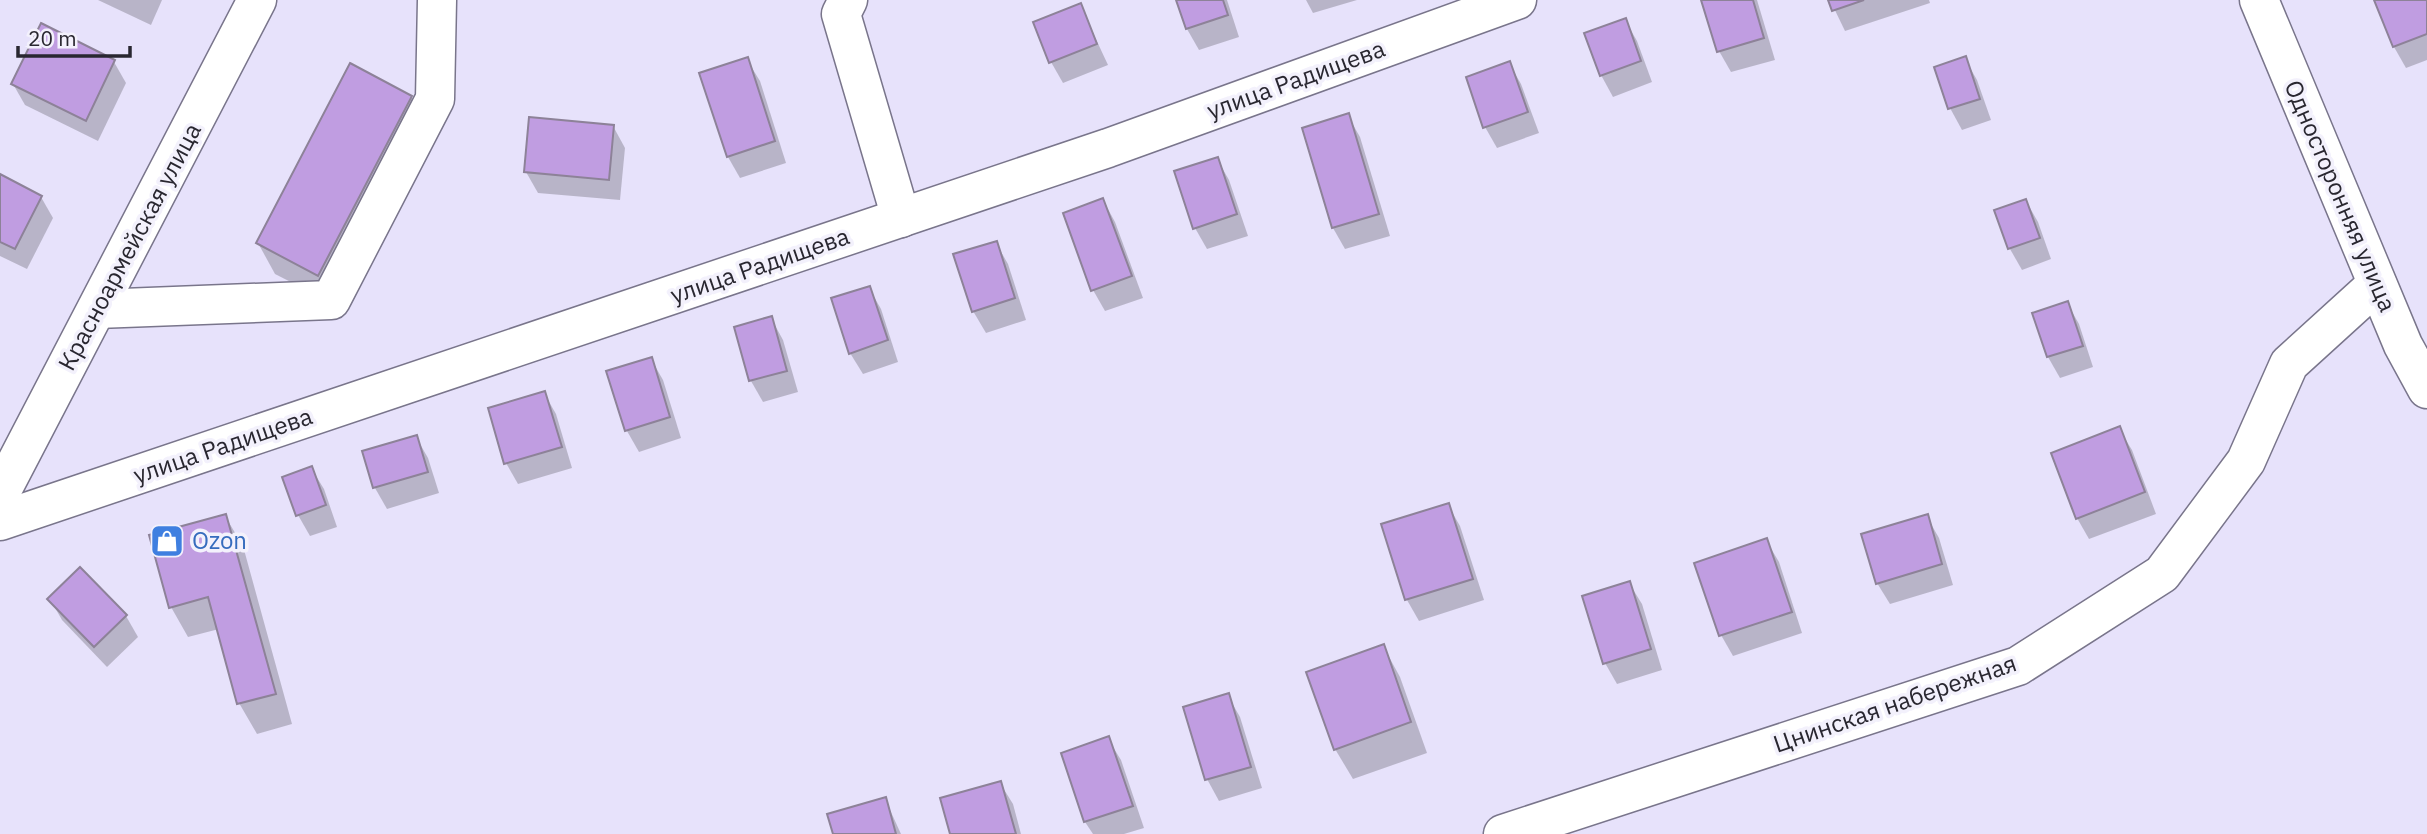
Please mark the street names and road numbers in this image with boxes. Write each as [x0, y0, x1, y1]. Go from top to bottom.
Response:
street label: улица Радищева [1202, 32, 1389, 126]
street label: Односторонняя улица [2278, 75, 2404, 316]
street label: Красноармейская улица [50, 117, 208, 376]
street label: улица Радищева [666, 219, 854, 311]
street label: улица Радищева [129, 399, 317, 491]
street label: Цнинская набережная [1769, 646, 2020, 760]

